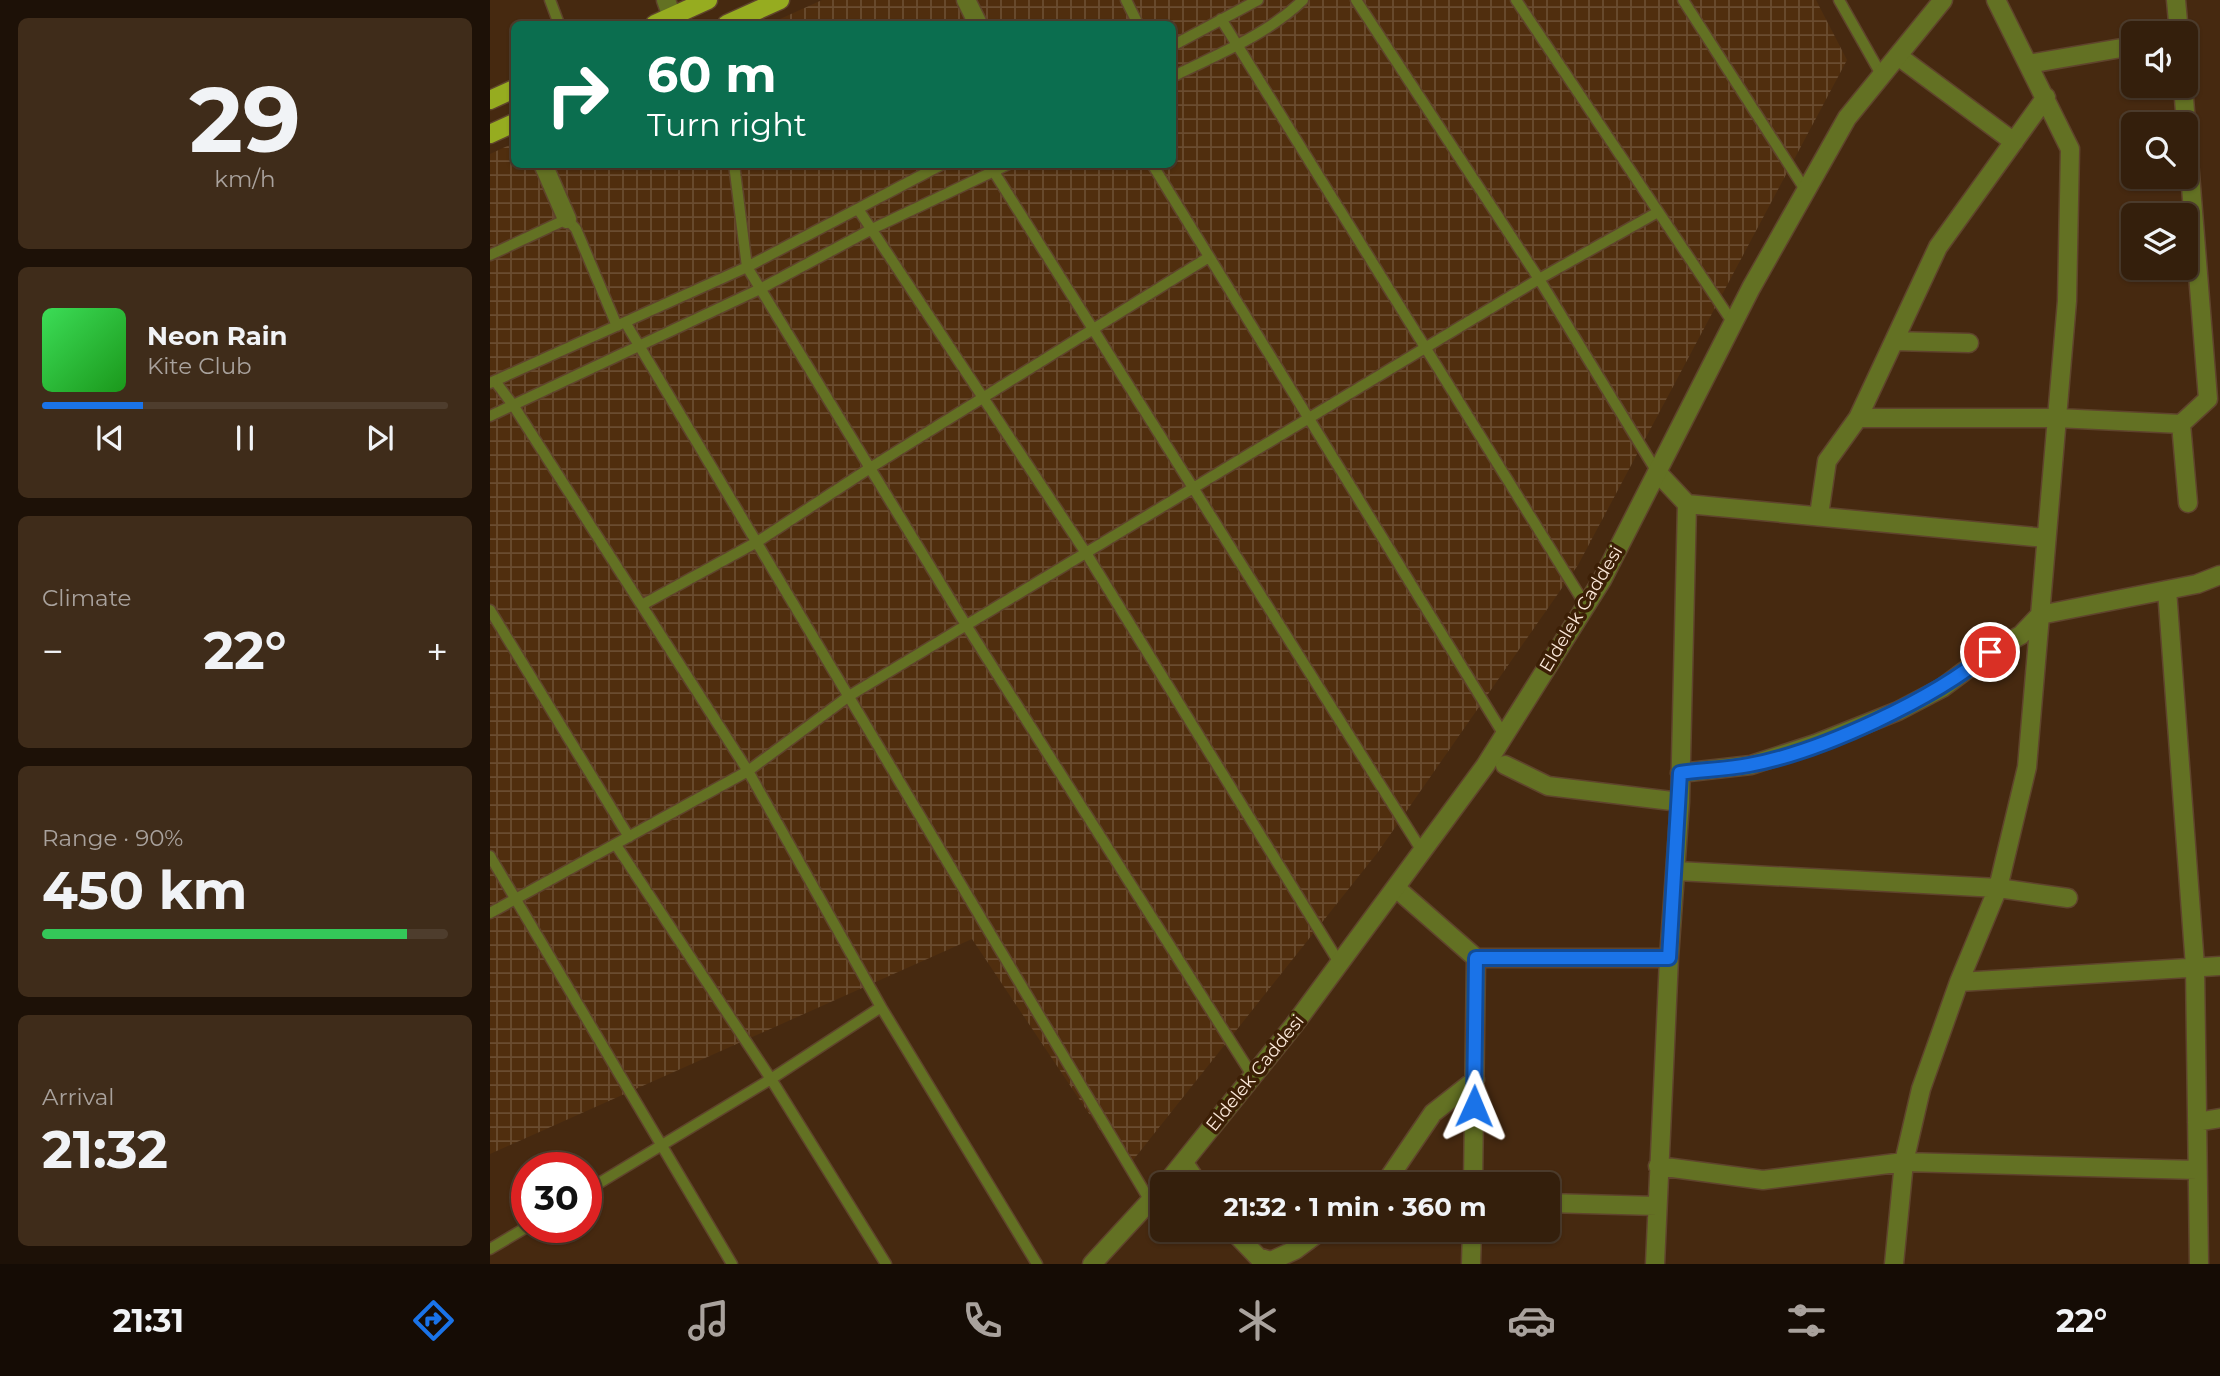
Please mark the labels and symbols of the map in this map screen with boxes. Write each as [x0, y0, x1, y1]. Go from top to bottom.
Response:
street label: Eldelek Caddesi [1535, 542, 1627, 676]
pin [1960, 622, 2020, 682]
street label: Eldelek Caddesi [1201, 1010, 1309, 1136]
position arrow [1437, 1069, 1511, 1143]
speed limit sign: 30 [511, 1152, 602, 1243]

